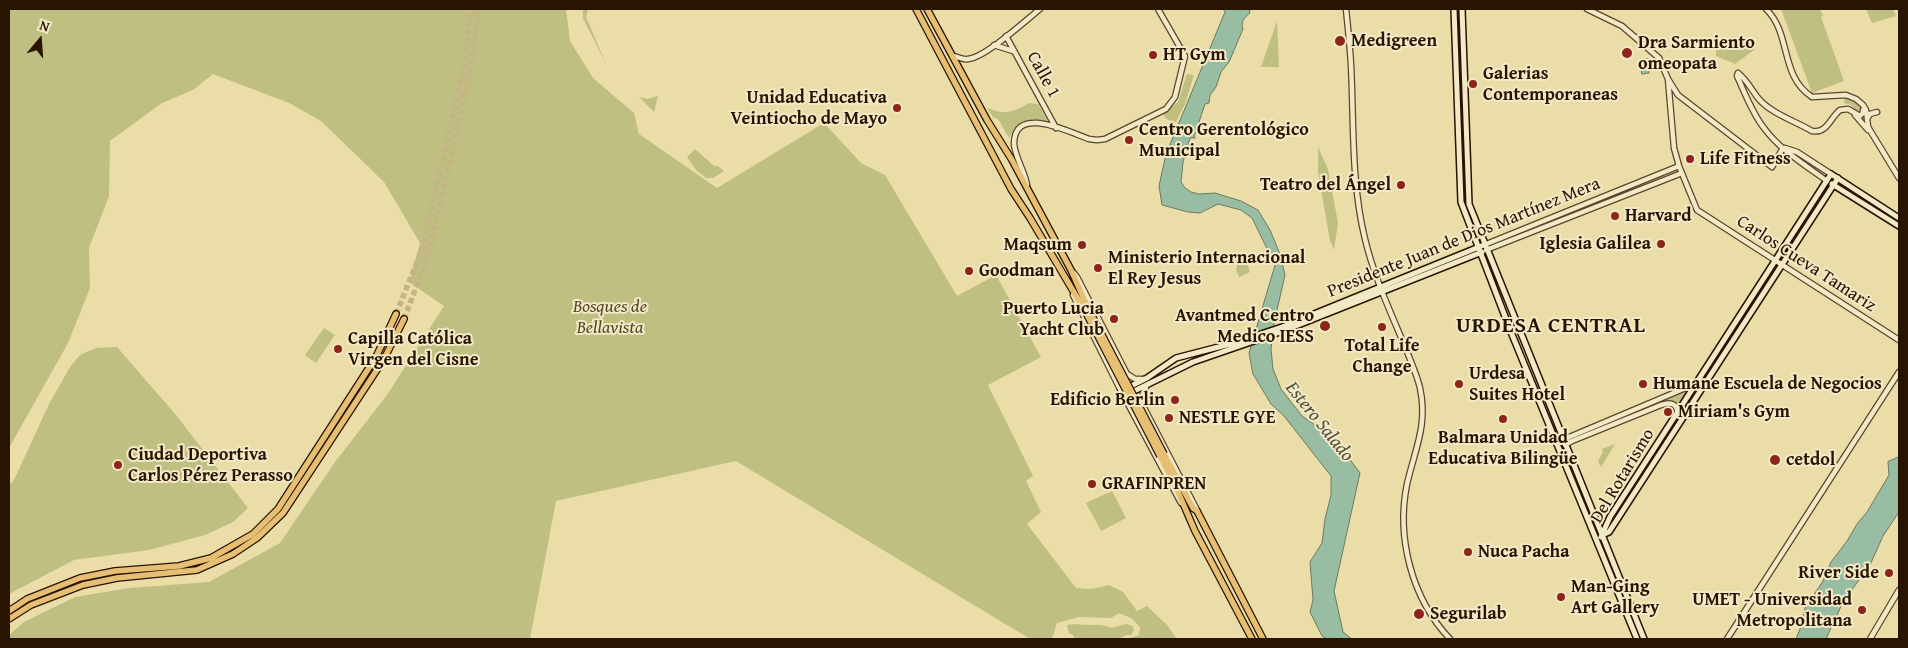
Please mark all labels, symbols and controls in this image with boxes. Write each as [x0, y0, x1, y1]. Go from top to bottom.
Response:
north arrow [15, 15, 65, 65]
text: N [37, 15, 52, 37]
place label: Medigreen [1351, 30, 1437, 52]
place label: Dra Sarmiento omeopata [1638, 32, 1755, 74]
marker: Medigreen [1333, 34, 1347, 48]
place label: HT Gym [1163, 44, 1226, 66]
marker: Dra Sarmiento omeopata [1620, 46, 1634, 60]
street label: Calle 1 [1022, 48, 1064, 102]
marker: HT Gym [1147, 49, 1159, 61]
place label: Galerias Contemporaneas [1483, 63, 1618, 106]
marker: Galerias Contemporaneas [1467, 78, 1479, 90]
place label: Unidad Educativa Veintiocho de Mayo [730, 87, 887, 130]
marker: Unidad Educativa Veintiocho de Mayo [891, 102, 903, 114]
place label: Centro Gerentológico Municipal [1139, 119, 1309, 162]
marker: Centro Gerentológico Municipal [1123, 134, 1135, 146]
place label: Life Fitness [1700, 148, 1791, 170]
marker: Life Fitness [1684, 153, 1696, 165]
street label: Presidente Juan de Dios Martínez Mera [1325, 173, 1603, 303]
place label: Teatro del Ángel [1260, 174, 1391, 196]
marker: Teatro del Ángel [1395, 179, 1407, 191]
place label: Harvard [1625, 205, 1691, 227]
marker: Harvard [1609, 210, 1621, 222]
street label: Carlos Cueva Tamariz [1732, 211, 1880, 317]
place label: Iglesia Galilea [1540, 233, 1651, 255]
place label: Maqsum [1004, 234, 1072, 256]
marker: Iglesia Galilea [1655, 238, 1667, 250]
marker: Maqsum [1076, 239, 1088, 251]
place label: Ministerio Internacional El Rey Jesus [1108, 247, 1305, 290]
place label: Goodman [979, 260, 1055, 282]
marker: Ministerio Internacional El Rey Jesus [1092, 262, 1104, 274]
marker: Goodman [963, 265, 975, 277]
park label: Bosques de Bellavista [573, 296, 647, 338]
place label: Puerto Lucia Yacht Club [1003, 298, 1104, 340]
place label: Avantmed Centro Medico IESS [1175, 305, 1314, 348]
marker: Puerto Lucia Yacht Club [1108, 313, 1120, 325]
district label: URDESA CENTRAL [1454, 313, 1648, 339]
marker: Avantmed Centro Medico IESS [1318, 319, 1332, 333]
marker: Total Life Change [1376, 321, 1388, 333]
place label: Capilla Católica Virgen del Cisne [348, 328, 479, 370]
place label: Total Life Change [1344, 335, 1420, 378]
marker: Capilla Católica Virgen del Cisne [332, 343, 344, 355]
place label: Urdesa Suites Hotel [1469, 363, 1565, 406]
place label: Humane Escuela de Negocios [1653, 373, 1882, 395]
water label: Estero Salado [1280, 377, 1358, 467]
marker: Urdesa Suites Hotel [1453, 378, 1465, 390]
marker: Humane Escuela de Negocios [1637, 378, 1649, 390]
place label: Edificio Berlin [1050, 389, 1165, 411]
marker: Edificio Berlin [1169, 394, 1181, 406]
place label: Miriam's Gym [1678, 401, 1790, 423]
marker: Miriam's Gym [1662, 406, 1674, 418]
place label: NESTLE GYE [1179, 407, 1275, 429]
marker: NESTLE GYE [1163, 412, 1175, 424]
marker: Balmara Unidad Educativa Bilingüe [1497, 413, 1509, 425]
street label: Del Rotarismo [1586, 425, 1660, 527]
place label: Balmara Unidad Educativa Bilingüe [1428, 427, 1578, 469]
place label: Ciudad Deportiva Carlos Pérez Perasso [128, 444, 293, 486]
place label: cetdol [1786, 449, 1835, 471]
marker: cetdol [1768, 453, 1782, 467]
marker: Ciudad Deportiva Carlos Pérez Perasso [112, 459, 124, 471]
place label: GRAFINPREN [1102, 473, 1206, 495]
marker: GRAFINPREN [1086, 478, 1098, 490]
place label: Nuca Pacha [1478, 541, 1569, 563]
marker: Nuca Pacha [1462, 546, 1474, 558]
place label: River Side [1798, 562, 1879, 584]
marker: River Side [1883, 567, 1895, 579]
place label: Man-Ging Art Gallery [1571, 576, 1659, 618]
place label: UMET - Universidad Metropolitana [1692, 589, 1852, 632]
marker: Man-Ging Art Gallery [1555, 591, 1567, 603]
place label: Segurilab [1430, 603, 1507, 625]
marker: UMET - Universidad Metropolitana [1856, 604, 1868, 616]
marker: Segurilab [1412, 607, 1426, 621]

